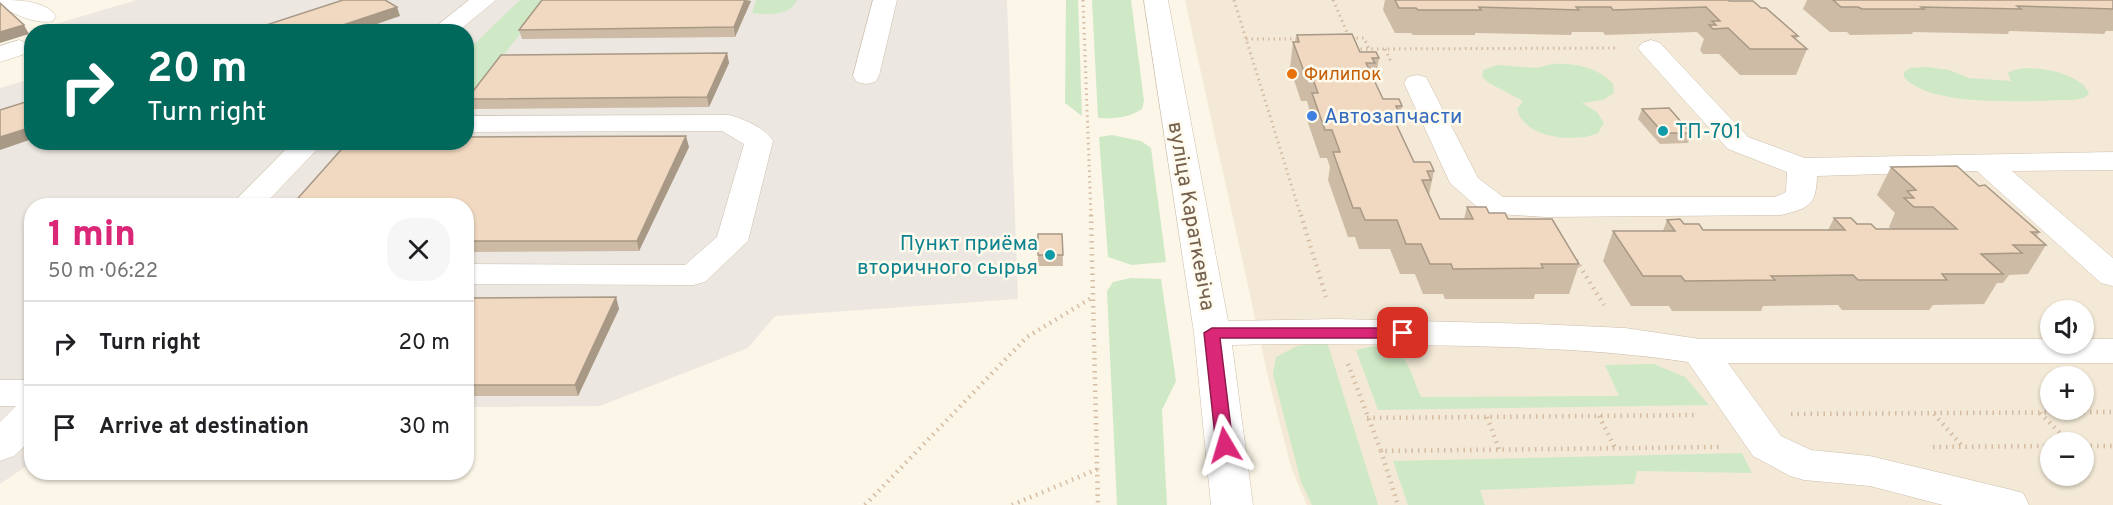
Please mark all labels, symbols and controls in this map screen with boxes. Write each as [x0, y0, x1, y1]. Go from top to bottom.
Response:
text: 20 m [147, 44, 248, 97]
icon: right [48, 48, 126, 126]
place label: Филипок [1304, 64, 1382, 87]
marker: Филипок [1285, 67, 1299, 81]
text: Turn right [147, 96, 266, 130]
place label: Автозапчасти [1324, 104, 1462, 131]
marker: Автозапчасти [1305, 109, 1319, 123]
place label: ТП-701 [1675, 119, 1742, 146]
street label: вуліца Караткевіча [1161, 120, 1220, 313]
marker: ТП-701 [1656, 124, 1670, 138]
text: 1 min [48, 213, 136, 259]
button: close [387, 218, 450, 281]
place label: Пункт приёма вторичного сырья [857, 231, 1038, 282]
marker: Пункт приёма вторичного сырья [1043, 248, 1057, 262]
text: 50 m · 06:22 [48, 259, 158, 285]
map controls [2040, 300, 2094, 486]
button: sound [2040, 300, 2094, 354]
pin [1377, 307, 1428, 358]
icon: arrive [1386, 316, 1419, 349]
icon: right [48, 327, 81, 360]
text: Turn right [99, 330, 201, 357]
text: 20 m [399, 330, 450, 357]
button: + [2040, 366, 2094, 420]
icon: arrive [48, 411, 81, 444]
position arrow [1193, 413, 1257, 477]
text: Arrive at destination [99, 414, 309, 441]
text: 30 m [399, 414, 450, 441]
button: − [2040, 432, 2094, 486]

